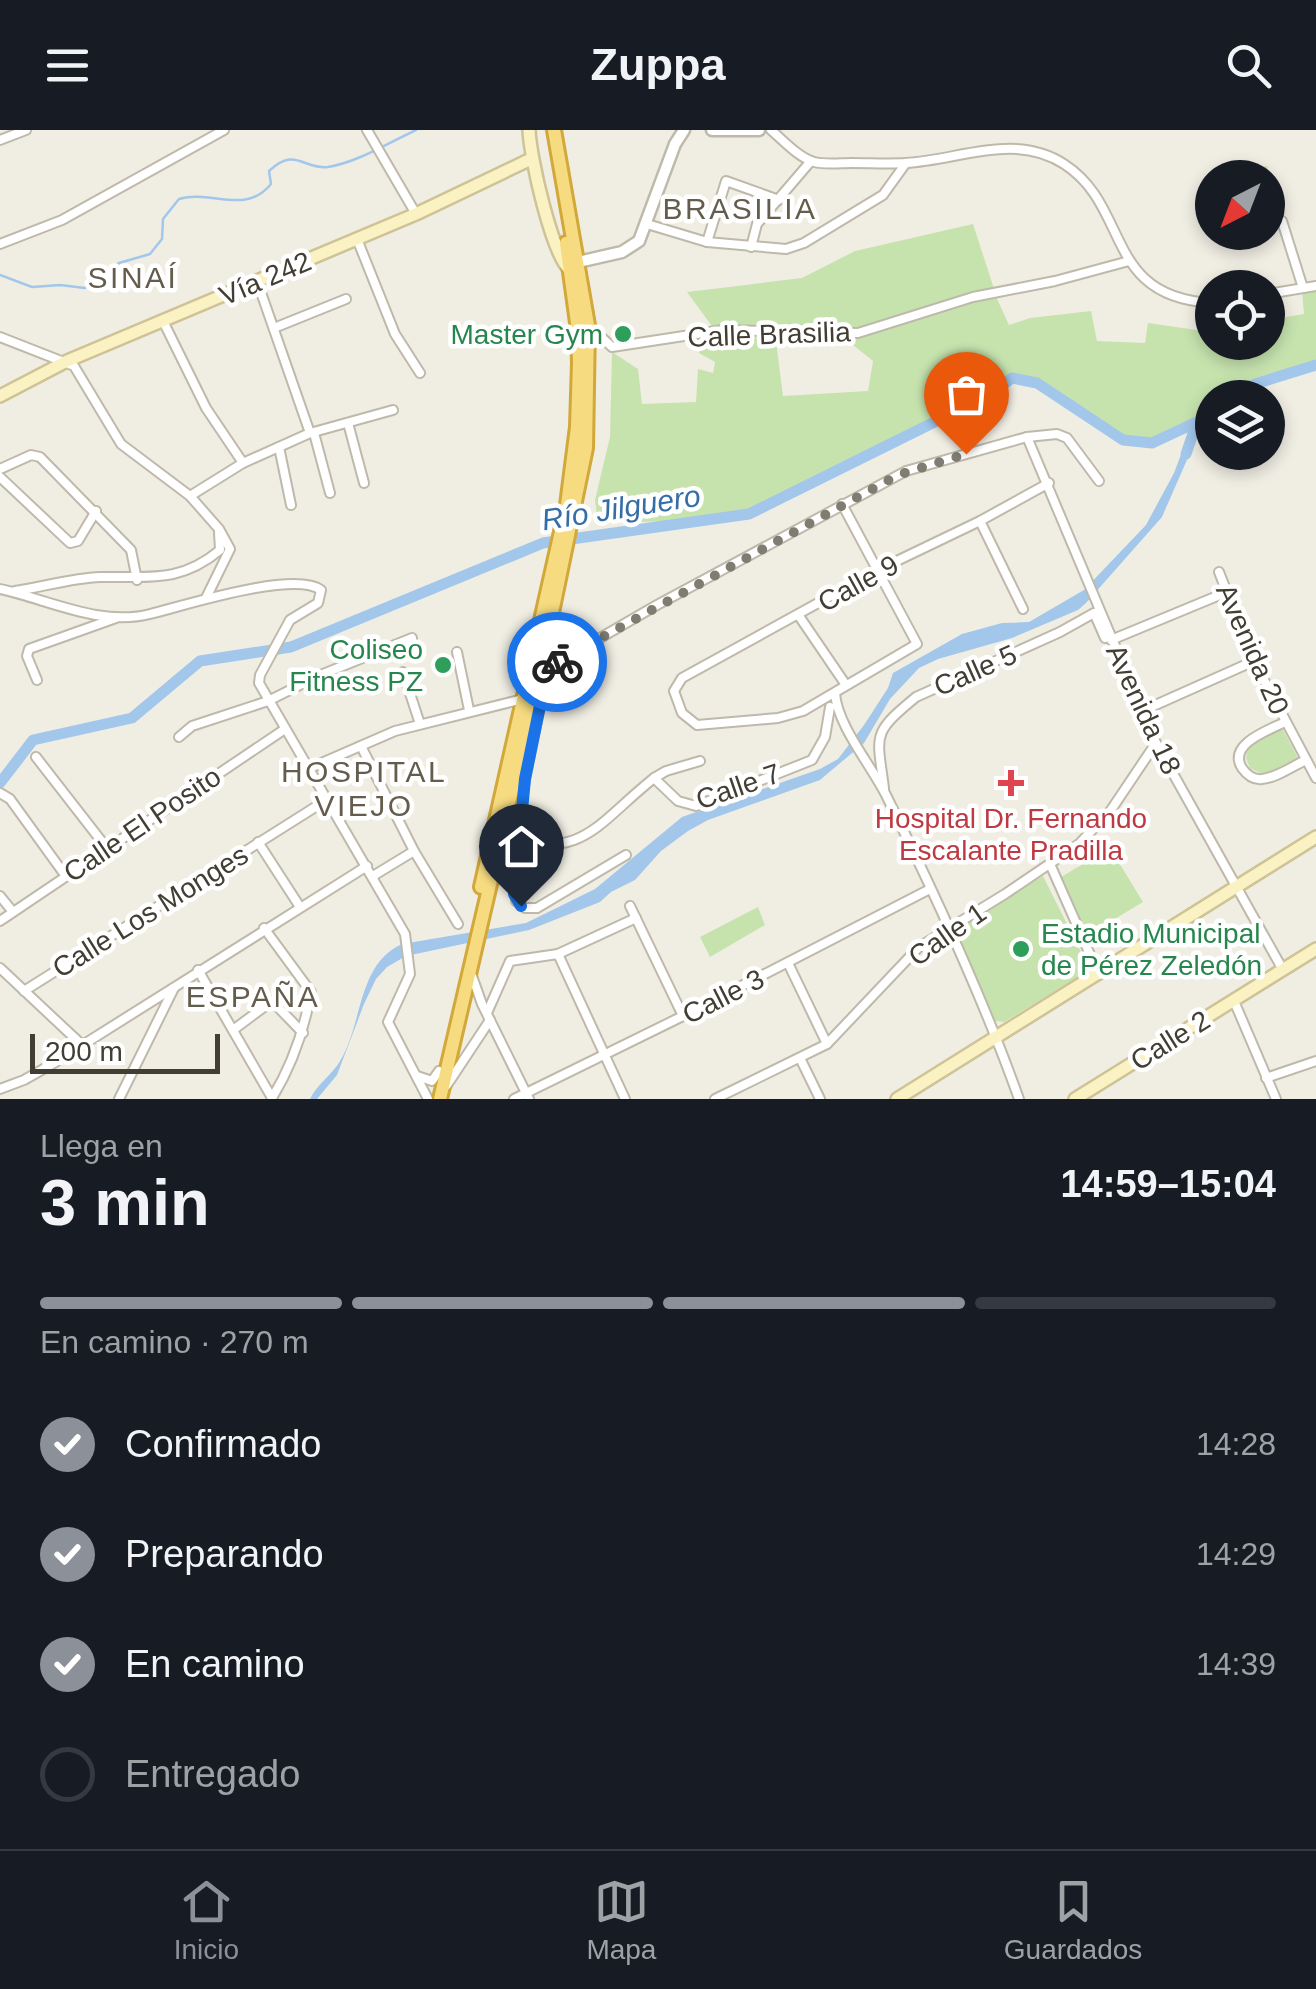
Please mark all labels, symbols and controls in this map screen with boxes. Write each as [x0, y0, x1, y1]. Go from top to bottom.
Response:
icon: menu [40, 38, 95, 93]
icon: search [1221, 38, 1276, 93]
text: Zuppa [591, 39, 725, 90]
north arrow [1195, 160, 1285, 250]
map controls [1195, 160, 1285, 470]
district label: BRASILIA [662, 192, 818, 225]
street label: Vía 242 [215, 245, 316, 312]
district label: SINAÍ [88, 261, 178, 294]
button: locate [1195, 270, 1285, 360]
street label: Calle Brasilia [687, 316, 852, 353]
place label: Master Gym [451, 319, 603, 350]
marker: Master Gym [612, 323, 634, 345]
pin [924, 352, 1009, 455]
icon: bag [939, 367, 994, 422]
button: layers [1195, 380, 1285, 470]
water label: Río Jilguero [539, 479, 703, 536]
street label: Calle 9 [813, 549, 904, 618]
street label: Avenida 20 [1210, 579, 1295, 719]
courier [507, 612, 607, 712]
place label: Coliseo Fitness PZ [289, 634, 423, 697]
icon: bike [530, 635, 585, 690]
street label: Calle 5 [929, 639, 1021, 702]
street label: Avenida 18 [1100, 639, 1187, 779]
marker: Coliseo Fitness PZ [432, 654, 454, 676]
district label: HOSPITAL VIEJO [281, 755, 447, 822]
street label: Calle 7 [692, 758, 784, 815]
street label: Calle El Posito [58, 761, 226, 888]
marker: Hospital Dr. Fernando Escalante Pradilla [998, 770, 1024, 796]
place label: Hospital Dr. Fernando Escalante Pradilla [875, 803, 1147, 866]
pin [479, 804, 564, 907]
icon: home [494, 819, 549, 874]
street label: Calle Los Monges [47, 839, 254, 984]
street label: Calle 1 [903, 897, 992, 972]
place label: Estadio Municipal de Pérez Zeledón [1041, 918, 1262, 981]
marker: Estadio Municipal de Pérez Zeledón [1010, 938, 1032, 960]
street label: Calle 3 [677, 963, 769, 1030]
district label: ESPAÑA [186, 980, 320, 1013]
street label: Calle 2 [1125, 1004, 1215, 1077]
scale bar [30, 1029, 220, 1074]
text: 200 m [45, 1036, 123, 1067]
text: Llega en [40, 1128, 163, 1164]
text: 14:59–15:04 [1060, 1163, 1276, 1205]
text: 3 min [40, 1166, 210, 1239]
text: En camino · 270 m [40, 1324, 309, 1360]
icon: check [40, 1417, 95, 1472]
text: Confirmado [125, 1423, 321, 1465]
text: 14:28 [1196, 1426, 1276, 1462]
icon: check [40, 1527, 95, 1582]
text: Preparando [125, 1533, 324, 1575]
text: 14:29 [1196, 1536, 1276, 1572]
icon: check [40, 1637, 95, 1692]
text: En camino [125, 1643, 305, 1685]
text: 14:39 [1196, 1646, 1276, 1682]
text: Entregado [125, 1753, 300, 1795]
tab: Inicio [174, 1874, 239, 1966]
tab: Mapa [586, 1874, 656, 1966]
tab: Guardados [1004, 1874, 1142, 1966]

